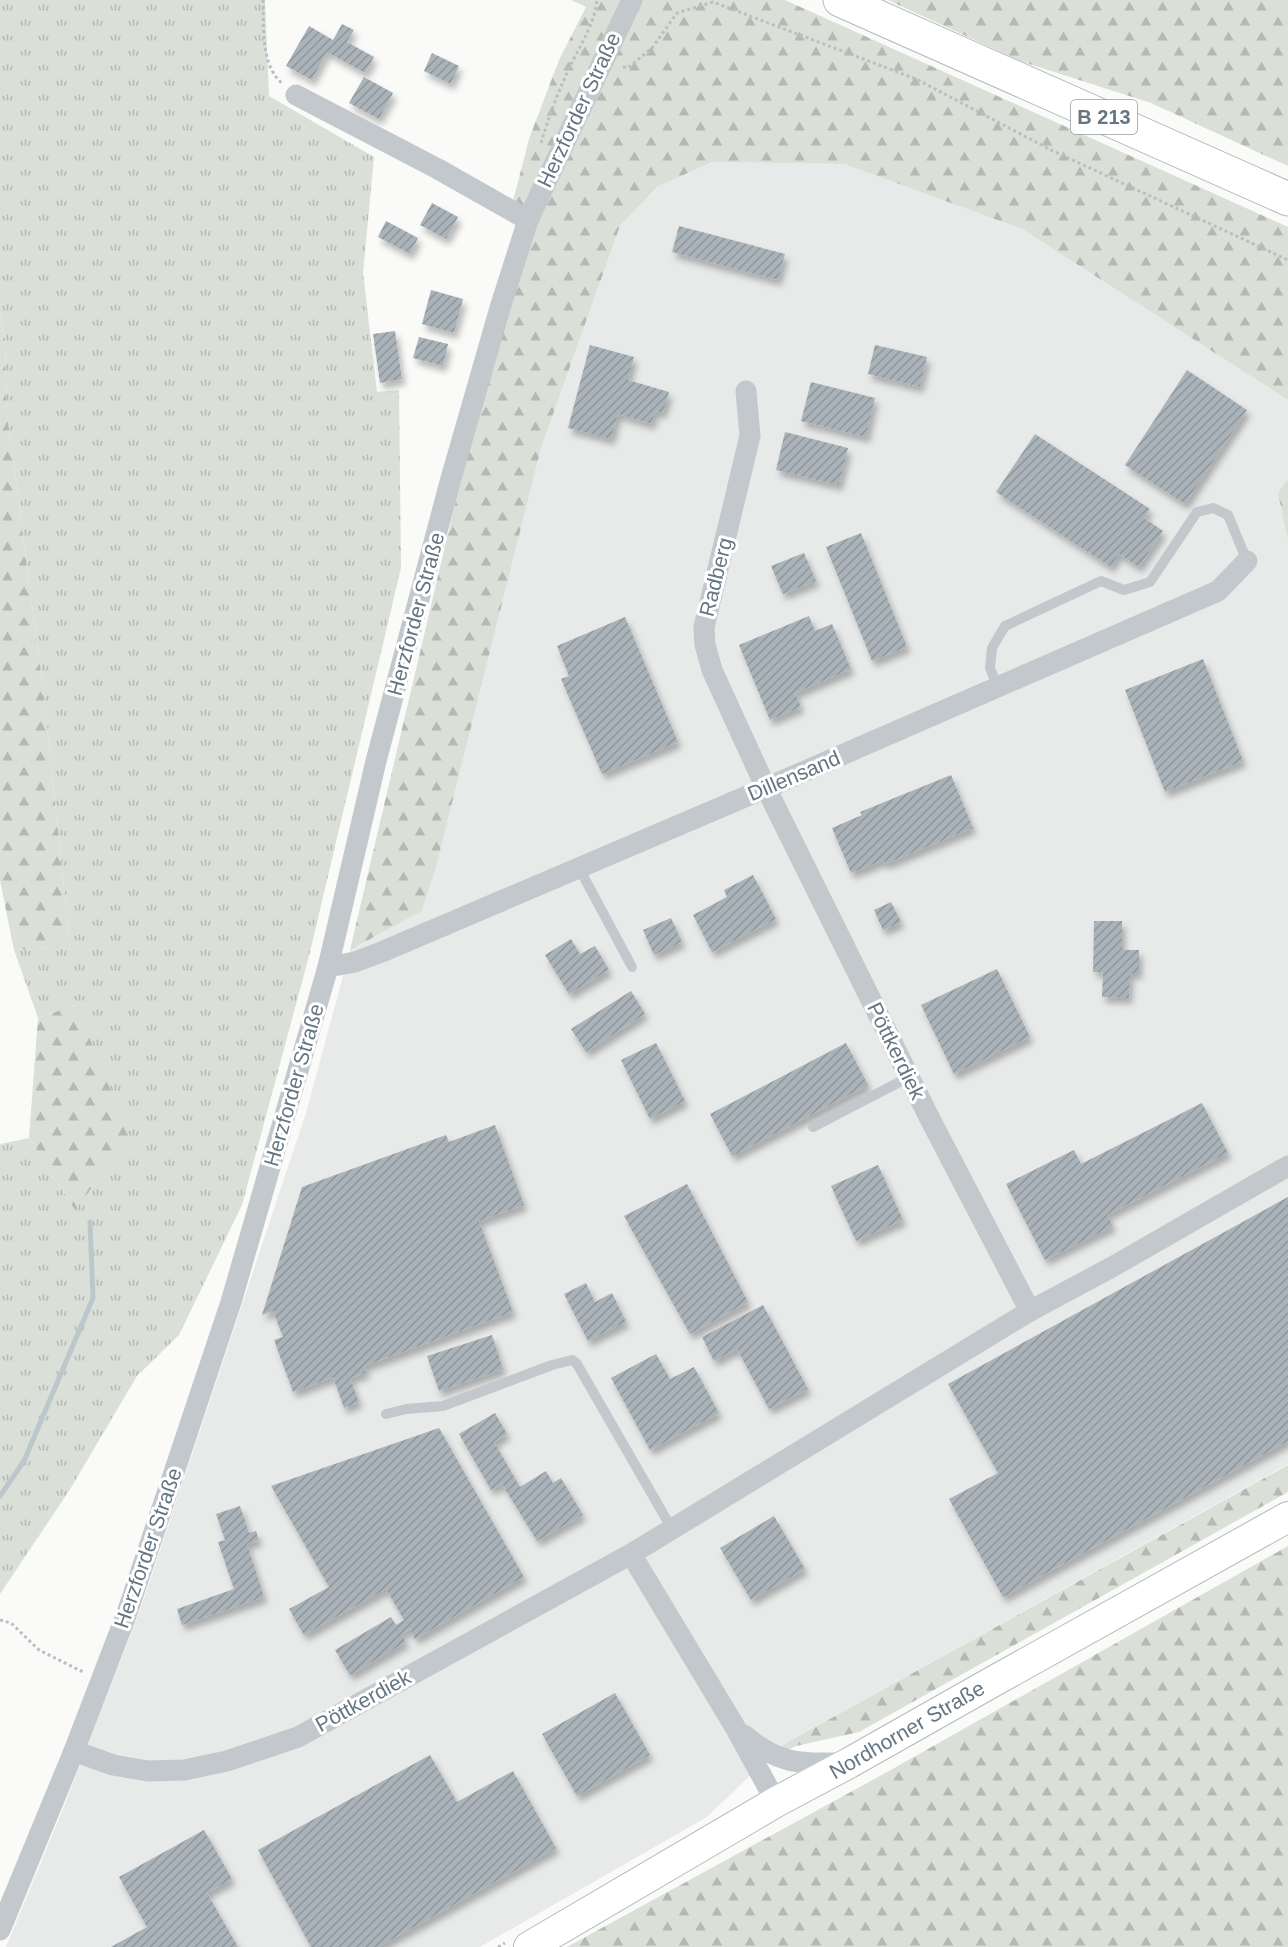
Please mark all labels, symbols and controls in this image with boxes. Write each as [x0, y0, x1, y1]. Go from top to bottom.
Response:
street label: Herzforder Straße [533, 29, 624, 191]
road number: B 213 [1071, 100, 1137, 134]
street label: Herzforder Straße [383, 530, 448, 698]
street label: Radberg [695, 535, 736, 619]
street label: Dillensand [744, 746, 843, 805]
street label: Pöttkerdiek [863, 999, 930, 1103]
street label: Herzforder Straße [259, 1001, 328, 1169]
street label: Herzforder Straße [109, 1465, 186, 1631]
street label: Pöttkerdiek [311, 1665, 415, 1736]
street label: Nordhorner Straße [825, 1676, 988, 1783]

